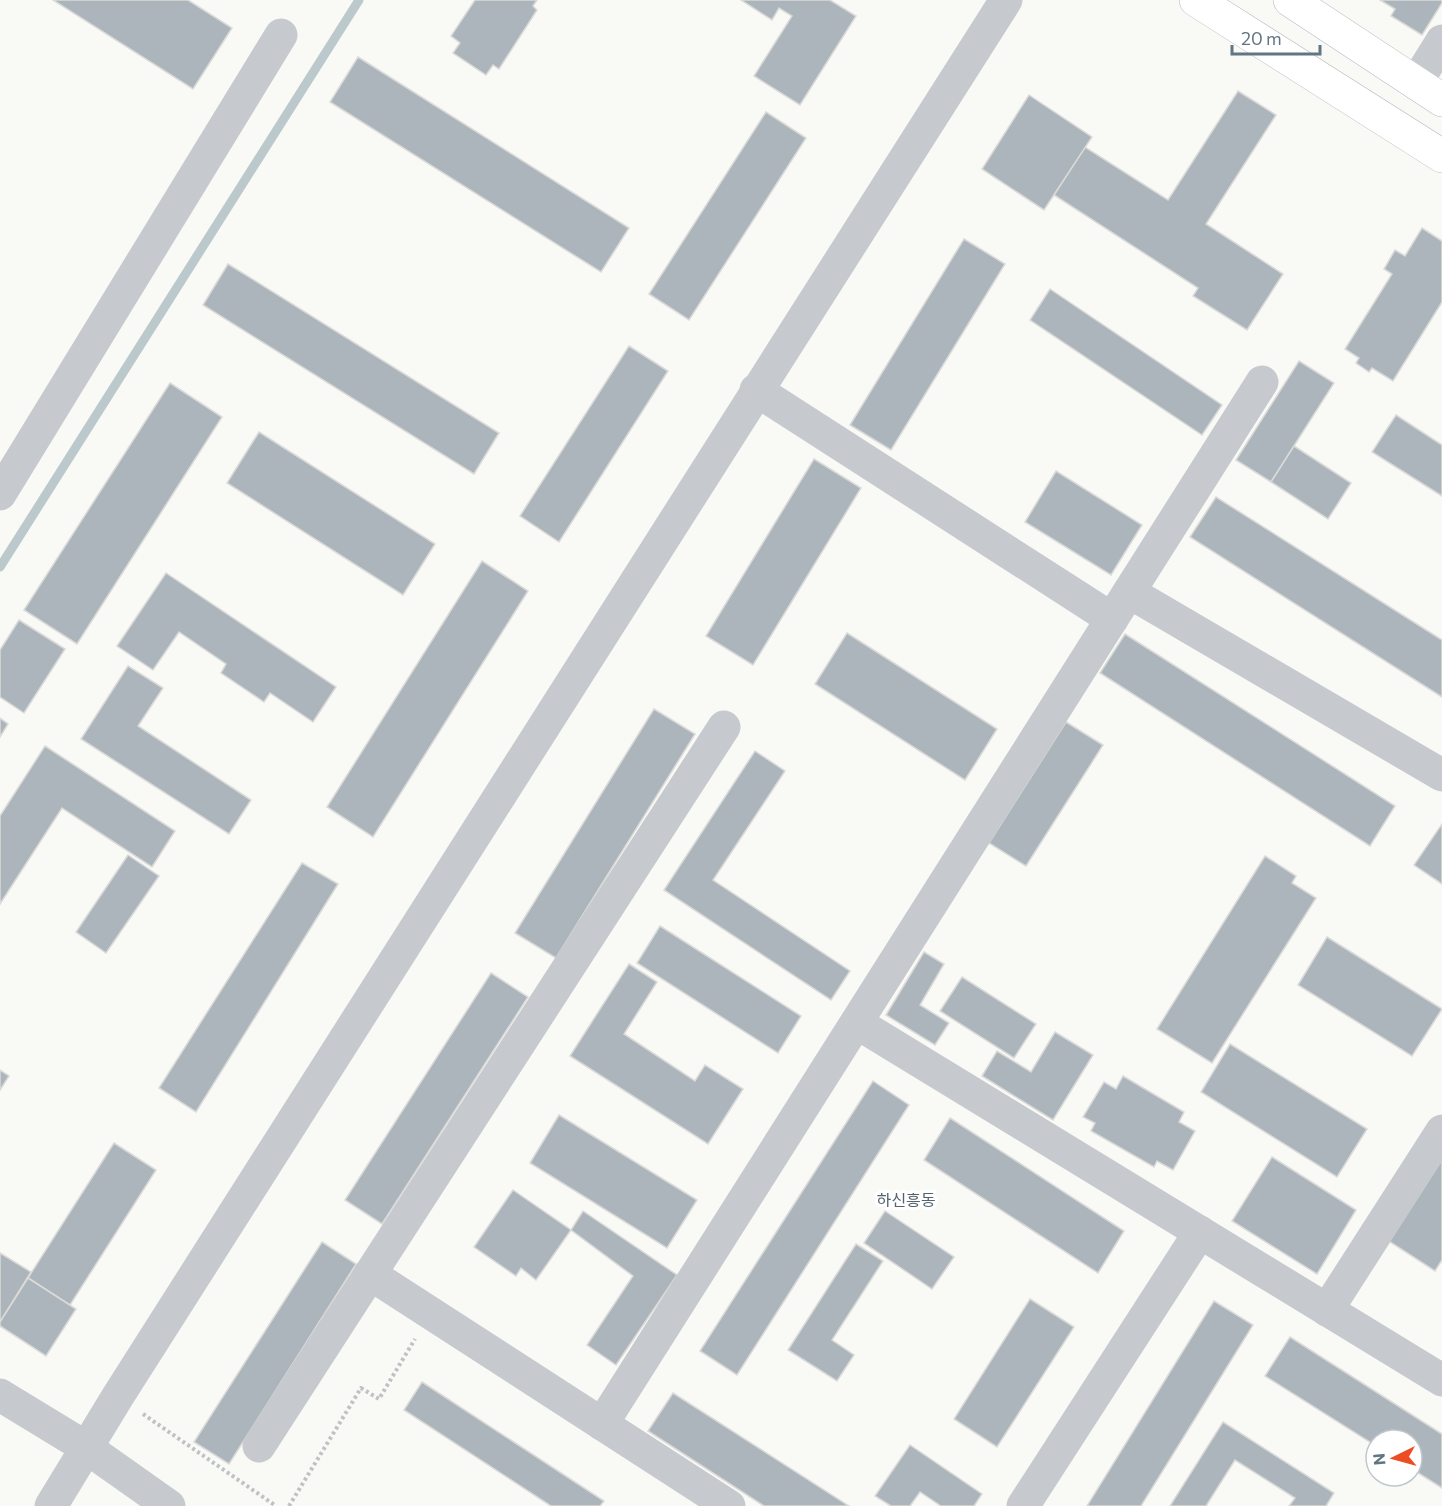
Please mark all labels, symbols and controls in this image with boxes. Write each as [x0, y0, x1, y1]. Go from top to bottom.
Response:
scale bar [1232, 18, 1320, 56]
text: 20 m [1241, 27, 1282, 49]
district label: 하신흥동 [877, 1190, 936, 1209]
north arrow [1364, 1428, 1424, 1488]
text: N [1369, 1453, 1389, 1466]

